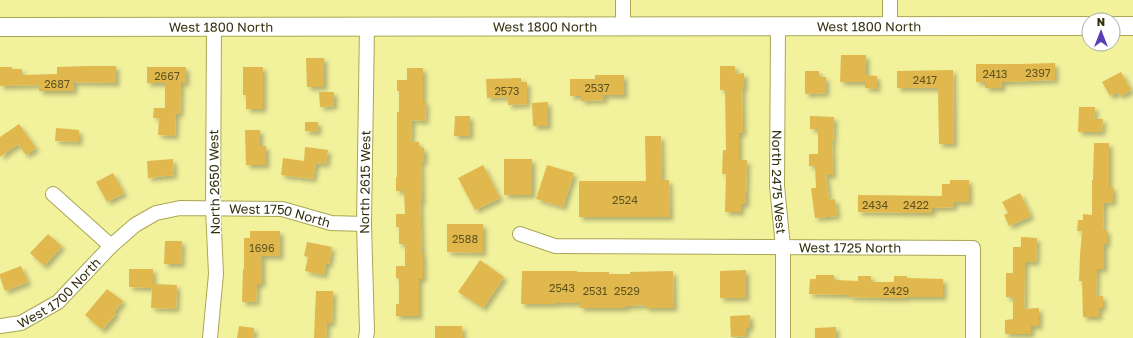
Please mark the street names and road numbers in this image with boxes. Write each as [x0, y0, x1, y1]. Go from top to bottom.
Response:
street label: West 1800 North [493, 18, 597, 35]
street label: West 1800 North [817, 18, 921, 34]
street label: West 1800 North [169, 19, 273, 35]
street label: North 2650 West [205, 129, 223, 235]
street label: North 2615 West [356, 130, 373, 234]
street label: North 2475 West [769, 130, 790, 235]
street label: West 1750 North [229, 200, 332, 230]
street label: West 1725 North [799, 239, 901, 256]
street label: West 1700 North [14, 254, 104, 331]

